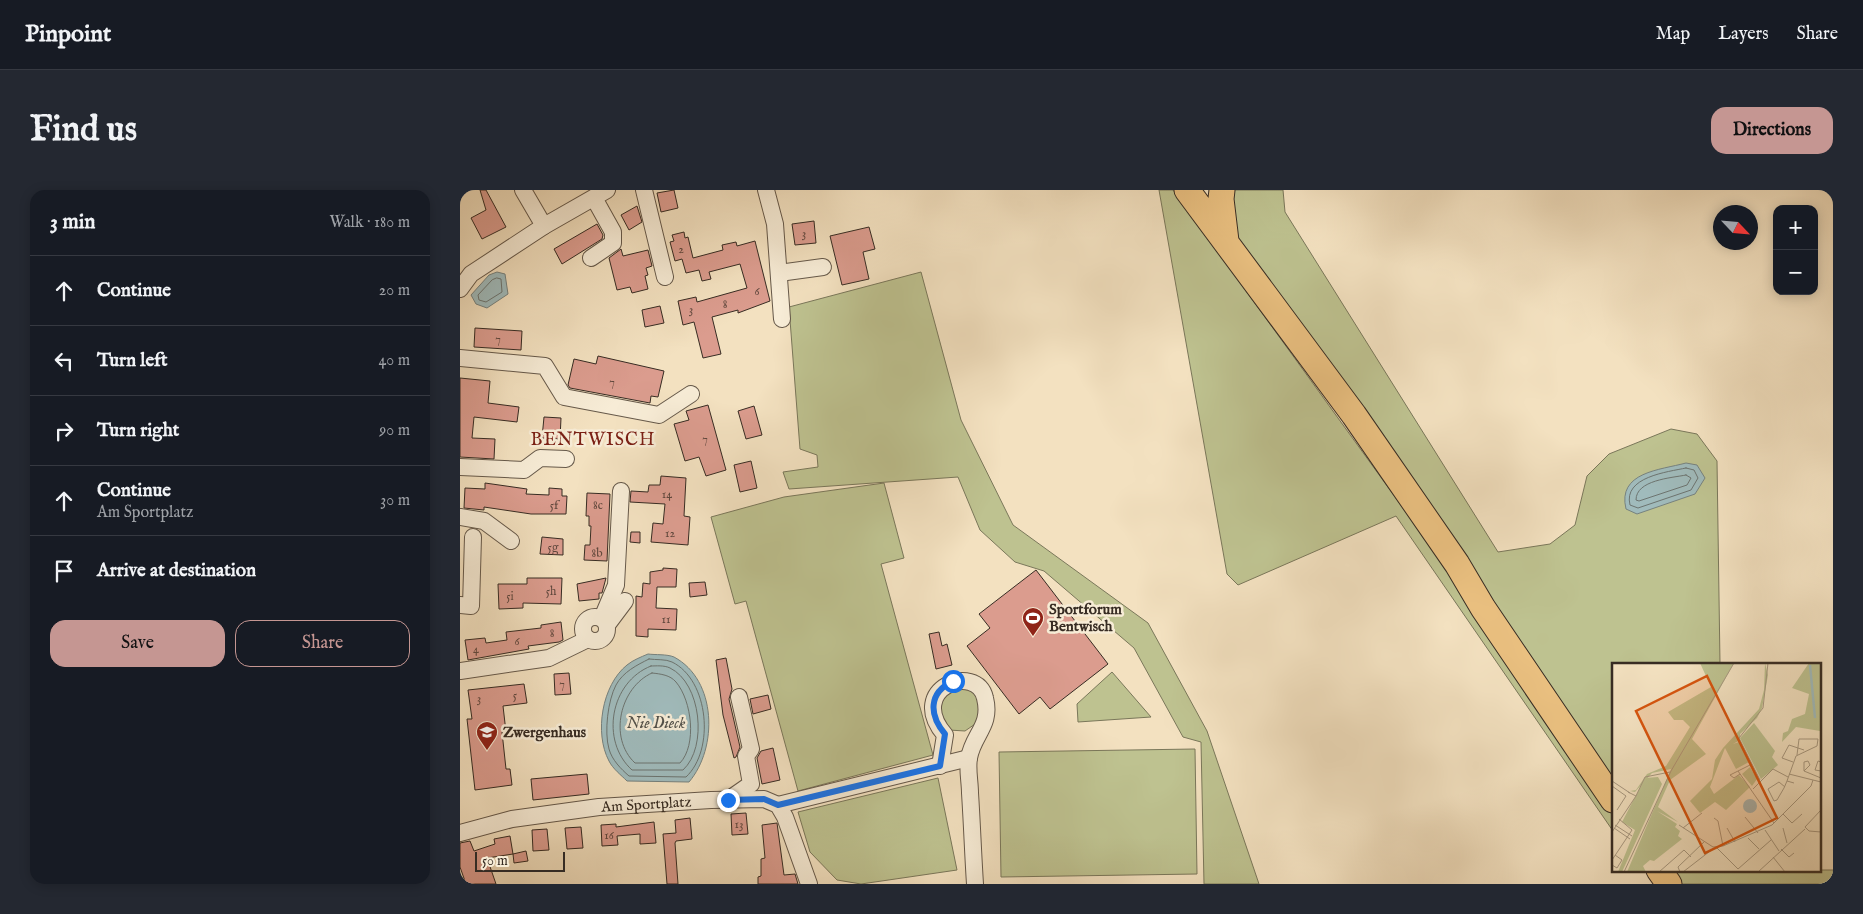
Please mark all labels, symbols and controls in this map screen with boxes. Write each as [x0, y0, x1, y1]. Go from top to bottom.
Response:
text: Pinpoint [25, 19, 111, 50]
text: Map [1656, 23, 1690, 46]
text: Layers [1718, 23, 1769, 46]
text: Share [1797, 23, 1838, 46]
button: Directions [1711, 107, 1833, 154]
text: Find us [30, 108, 137, 153]
north arrow [1713, 205, 1758, 250]
map controls [1773, 205, 1818, 295]
button: + [1773, 205, 1818, 250]
text: 3 min [50, 209, 95, 236]
text: Walk · 180 m [329, 213, 410, 233]
house number: 3 [802, 226, 806, 241]
house number: 2 [678, 242, 684, 257]
button: − [1773, 250, 1818, 295]
icon: ahead [50, 277, 78, 305]
text: Continue [97, 279, 171, 303]
text: 20 m [379, 281, 410, 301]
house number: 6 [754, 284, 760, 299]
house number: 8 [723, 297, 728, 312]
house number: 3 [689, 302, 693, 317]
house number: 7 [495, 332, 501, 347]
icon: left [50, 347, 78, 375]
text: Turn left [97, 349, 168, 373]
text: 40 m [378, 351, 410, 371]
house number: 7 [609, 375, 615, 390]
icon: right [50, 417, 78, 445]
text: Turn right [97, 419, 179, 443]
text: 90 m [379, 421, 410, 441]
district label: BENTWISCH [531, 429, 655, 452]
house number: 7 [702, 432, 708, 447]
text: Continue [97, 479, 171, 503]
icon: ahead [50, 487, 78, 515]
house number: 14 [662, 487, 672, 502]
text: 30 m [380, 491, 410, 511]
house number: 5f [550, 498, 561, 513]
house number: 8c [593, 498, 603, 513]
text: Am Sportplatz [97, 503, 193, 523]
house number: 12 [665, 526, 675, 541]
house number: 5g [548, 540, 559, 555]
house number: 8b [591, 546, 603, 561]
icon: arrive [50, 557, 78, 585]
text: Arrive at destination [97, 559, 256, 583]
house number: 5h [546, 584, 557, 599]
house number: 5i [506, 589, 514, 604]
place label: Sportforum Bentwisch [1049, 600, 1122, 636]
sports icon: Sportforum Bentwisch [1021, 606, 1045, 637]
house number: 11 [662, 612, 670, 627]
button: Save [50, 620, 225, 667]
button: Share [235, 620, 410, 667]
house number: 8 [550, 626, 555, 641]
house number: 6 [514, 634, 520, 649]
house number: 4 [473, 642, 479, 657]
inset map [1612, 663, 1820, 872]
route start [942, 670, 965, 693]
house number: 7 [559, 677, 565, 692]
house number: 5 [513, 688, 518, 703]
house number: 3 [477, 691, 481, 706]
water label: Nie Dieck [627, 714, 686, 734]
school or university icon: Zwergenhaus [475, 720, 499, 751]
place label: Zwergenhaus [503, 723, 587, 742]
route end [717, 789, 740, 812]
street label: Am Sportplatz [600, 792, 692, 817]
house number: 13 [735, 817, 743, 832]
house number: 16 [604, 828, 615, 843]
scale bar [475, 849, 565, 872]
text: 50 m [482, 852, 508, 870]

